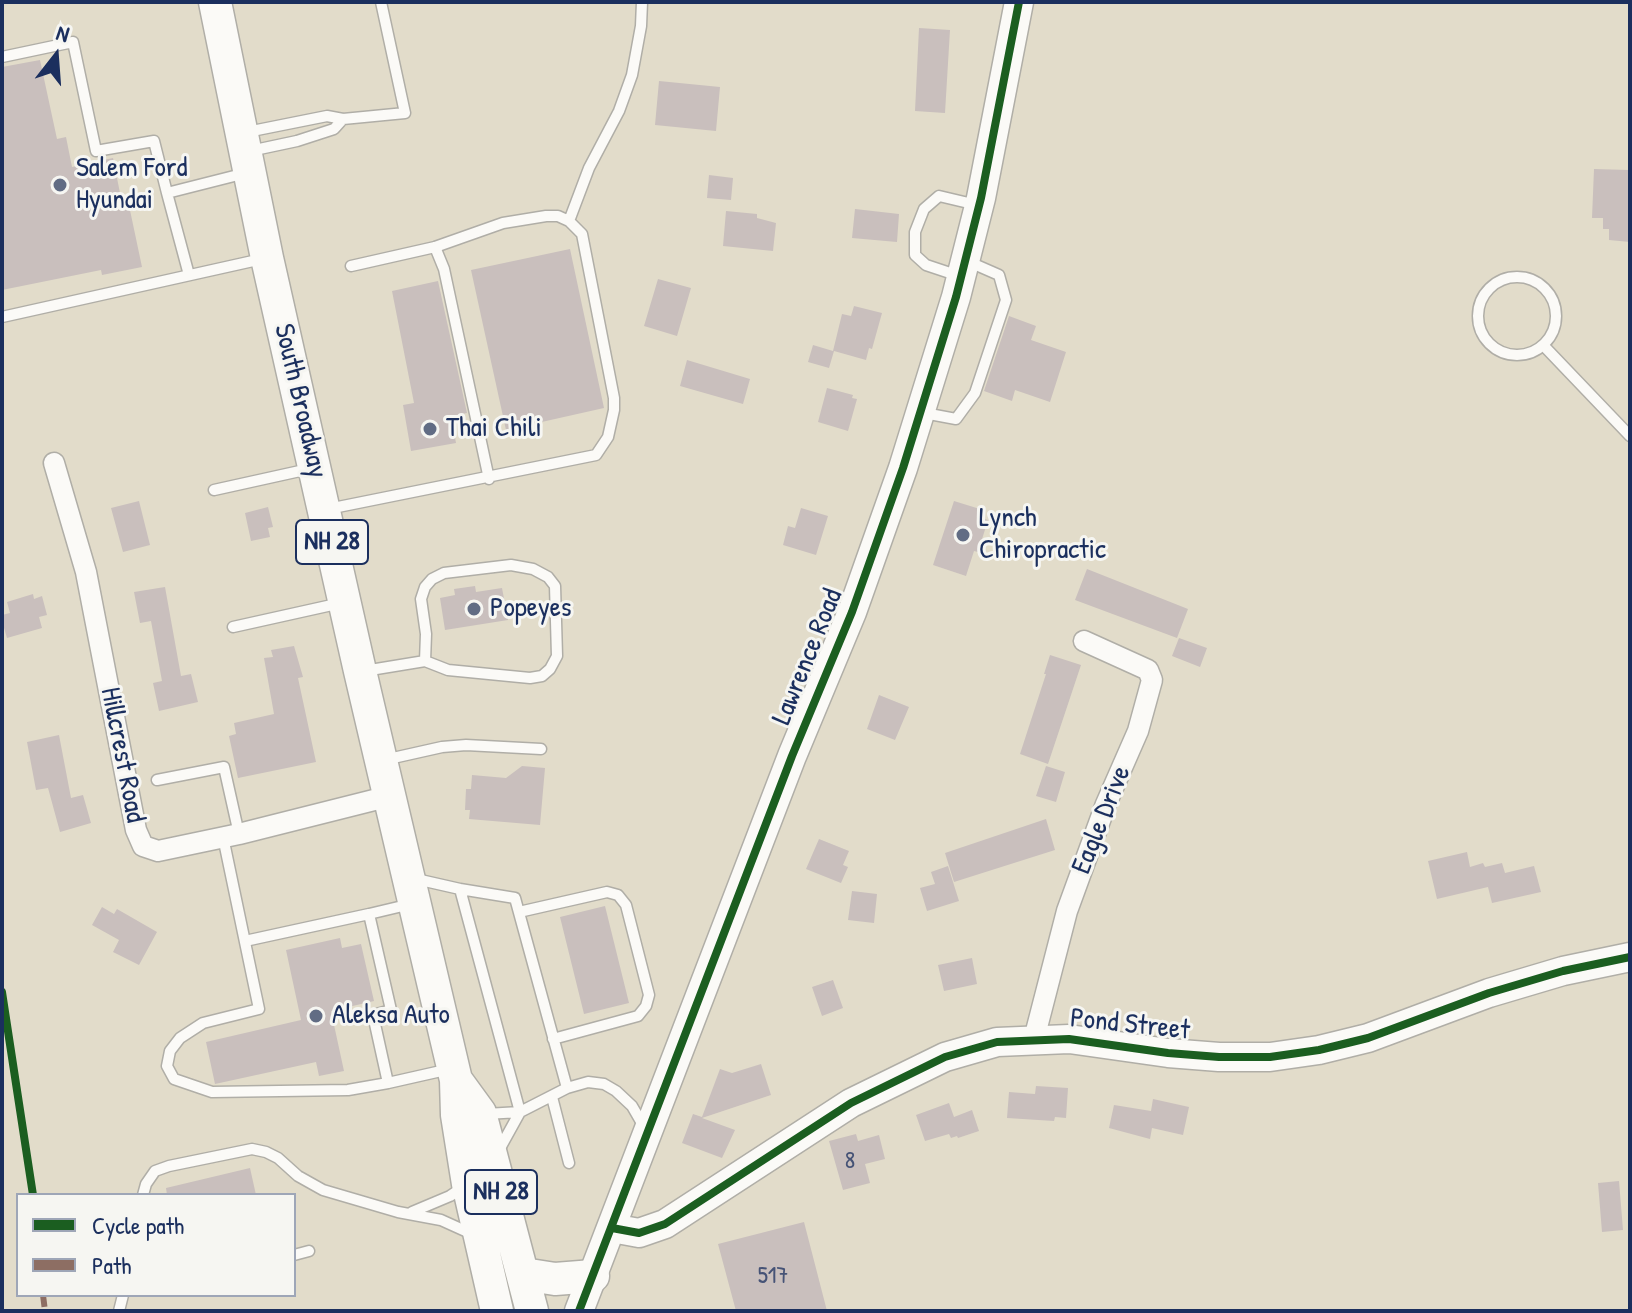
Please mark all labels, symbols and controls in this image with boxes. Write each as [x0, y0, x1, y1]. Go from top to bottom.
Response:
north arrow [16, 16, 96, 96]
text: N [53, 17, 73, 49]
place label: Salem Ford Hyundai [76, 152, 187, 218]
marker: Salem Ford Hyundai [51, 176, 69, 194]
street label: South Broadway [266, 321, 334, 481]
place label: Thai Chili [446, 412, 542, 446]
marker: Thai Chili [421, 420, 439, 438]
place label: Lynch Chiropractic [979, 502, 1106, 568]
road number: NH 28 [296, 520, 368, 564]
marker: Lynch Chiropractic [954, 526, 972, 544]
street label: Lawrence Road [766, 584, 850, 730]
place label: Popeyes [490, 592, 572, 626]
marker: Popeyes [465, 600, 483, 618]
street label: Hillcrest Road [92, 685, 152, 825]
street label: Eagle Drive [1065, 761, 1139, 879]
place label: Aleksa Auto [332, 999, 450, 1033]
street label: Pond Street [1069, 1002, 1191, 1048]
marker: Aleksa Auto [307, 1007, 325, 1025]
house number: 8 [845, 1148, 855, 1176]
road number: NH 28 [465, 1170, 537, 1214]
legend [16, 1193, 296, 1297]
text: Cycle path [92, 1209, 184, 1241]
text: Path [92, 1249, 131, 1281]
house number: 517 [758, 1263, 788, 1291]

